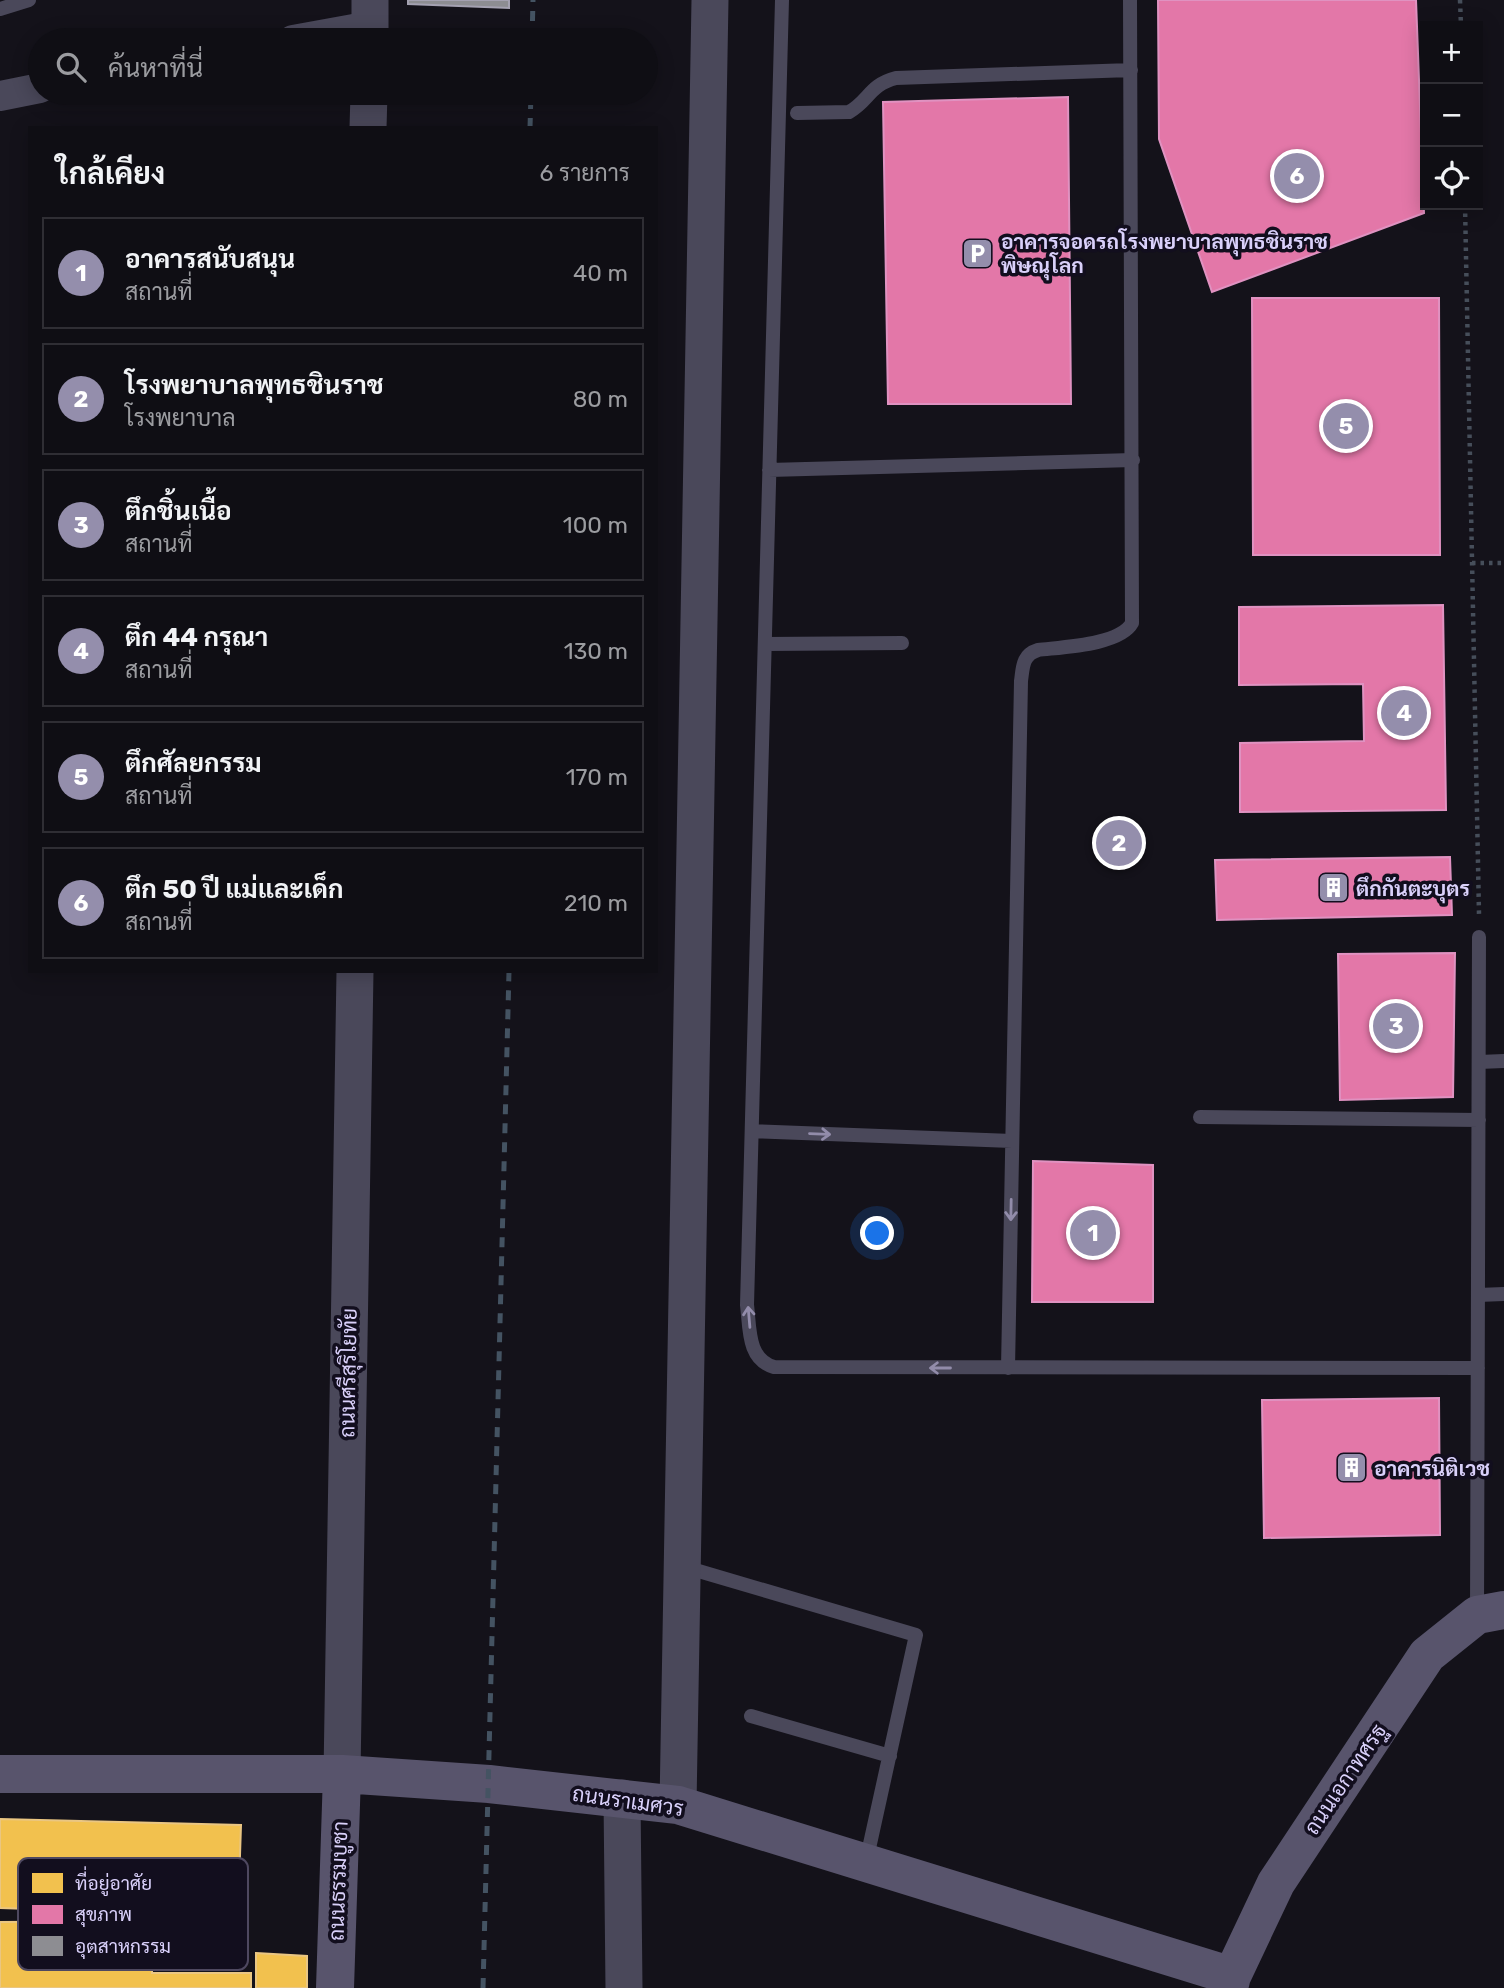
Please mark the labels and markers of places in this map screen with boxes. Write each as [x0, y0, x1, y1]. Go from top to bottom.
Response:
pin: 6 [1274, 150, 1320, 202]
place label: อาคารจอดรถโรงพยาบาลพุทธชินราช พิษณุโลก [1001, 228, 1328, 281]
parking icon: อาคารจอดรถโรงพยาบาลพุทธชินราช พิษณุโลก [961, 236, 995, 270]
pin: 5 [1323, 400, 1369, 452]
pin: 4 [1381, 687, 1427, 739]
pin: 2 [1096, 817, 1142, 869]
building icon: ตึกกันตะบุตร [1316, 871, 1350, 905]
place label: ตึกกันตะบุตร [1356, 876, 1470, 904]
pin: 3 [1373, 1000, 1419, 1052]
pin: 1 [1070, 1207, 1116, 1259]
building icon: อาคารนิติเวช [1334, 1451, 1368, 1485]
place label: อาคารนิติเวช [1374, 1456, 1490, 1481]

